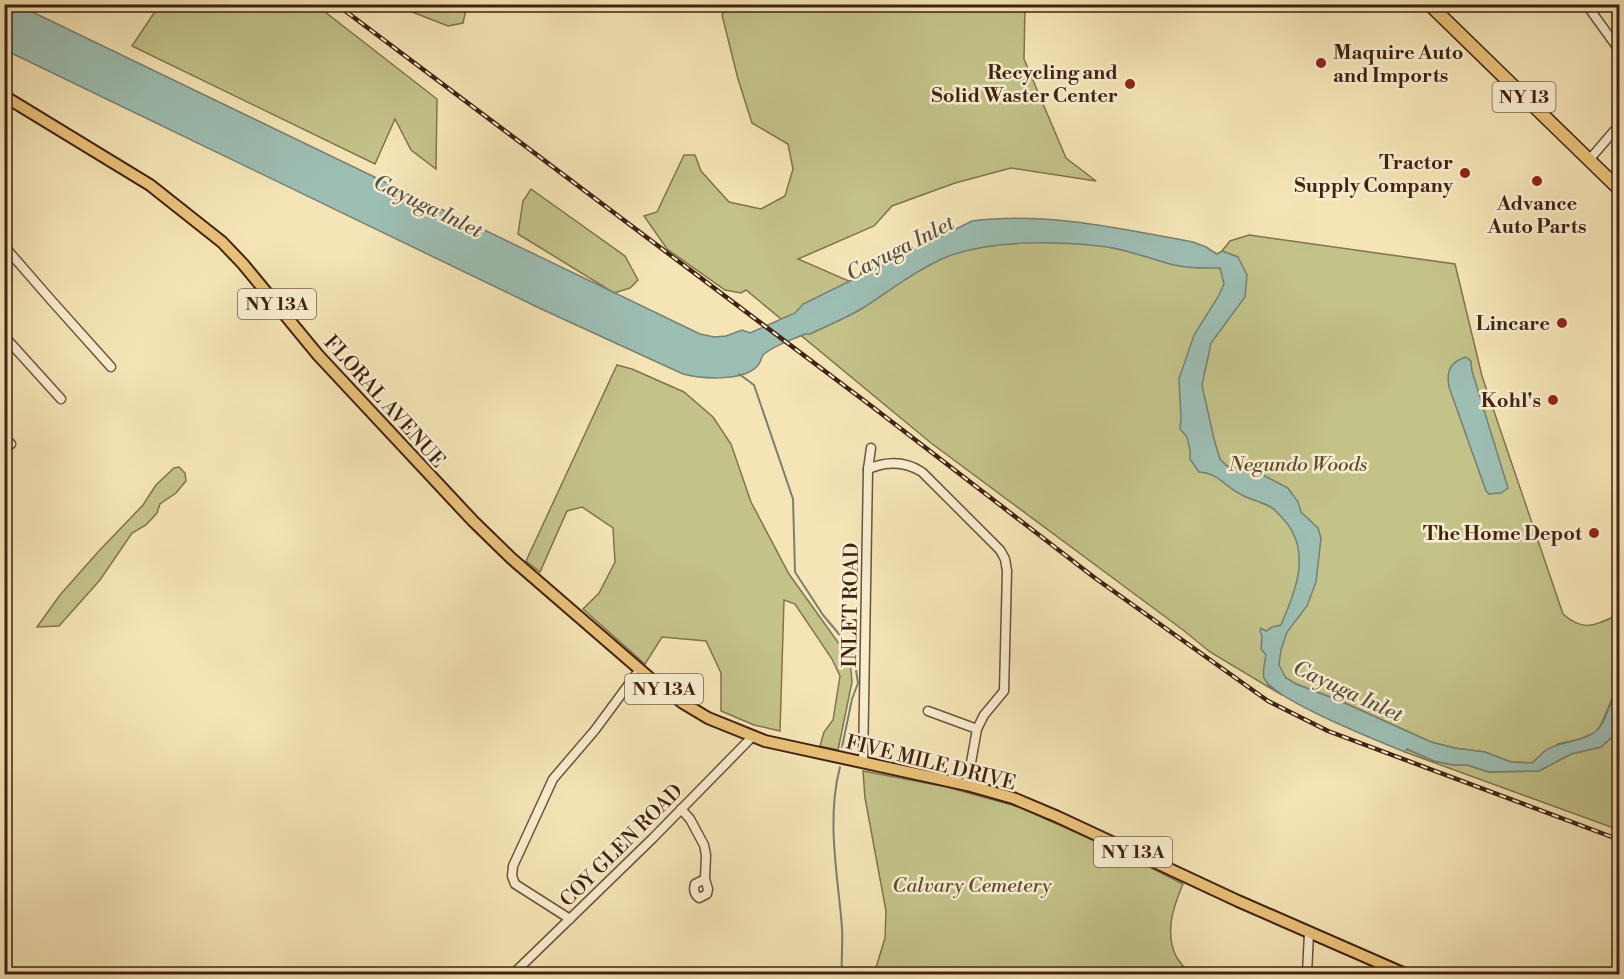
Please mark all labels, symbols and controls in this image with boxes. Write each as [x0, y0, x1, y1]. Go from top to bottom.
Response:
place label: Maquire Auto and Imports [1333, 41, 1464, 89]
marker: Maquire Auto and Imports [1314, 56, 1328, 70]
place label: Recycling and Solid Waster Center [931, 61, 1118, 109]
marker: Recycling and Solid Waster Center [1123, 77, 1137, 91]
road number: NY 13 [1492, 82, 1556, 112]
place label: Tractor Supply Company [1294, 151, 1454, 199]
marker: Tractor Supply Company [1458, 166, 1472, 180]
water label: Cayuga Inlet [369, 169, 487, 245]
marker: Advance Auto Parts [1530, 174, 1544, 188]
place label: Advance Auto Parts [1487, 192, 1586, 240]
water label: Cayuga Inlet [842, 210, 960, 287]
road number: NY 13A [238, 289, 316, 319]
place label: Lincare [1476, 312, 1550, 337]
marker: Lincare [1555, 316, 1569, 330]
street label: FLORAL AVENUE [318, 331, 450, 473]
place label: Kohl's [1481, 389, 1541, 414]
marker: Kohl's [1546, 393, 1560, 407]
park label: Negundo Woods [1228, 453, 1368, 478]
place label: The Home Depot [1423, 522, 1583, 547]
marker: The Home Depot [1587, 526, 1601, 540]
street label: INLET ROAD [838, 542, 865, 668]
water label: Cayuga Inlet [1289, 655, 1408, 729]
road number: NY 13A [625, 674, 703, 704]
street label: FIVE MILE DRIVE [843, 730, 1018, 797]
street label: COY GLEN ROAD [555, 779, 689, 913]
road number: NY 13A [1094, 837, 1172, 867]
park label: Calvary Cemetery [892, 874, 1052, 899]

